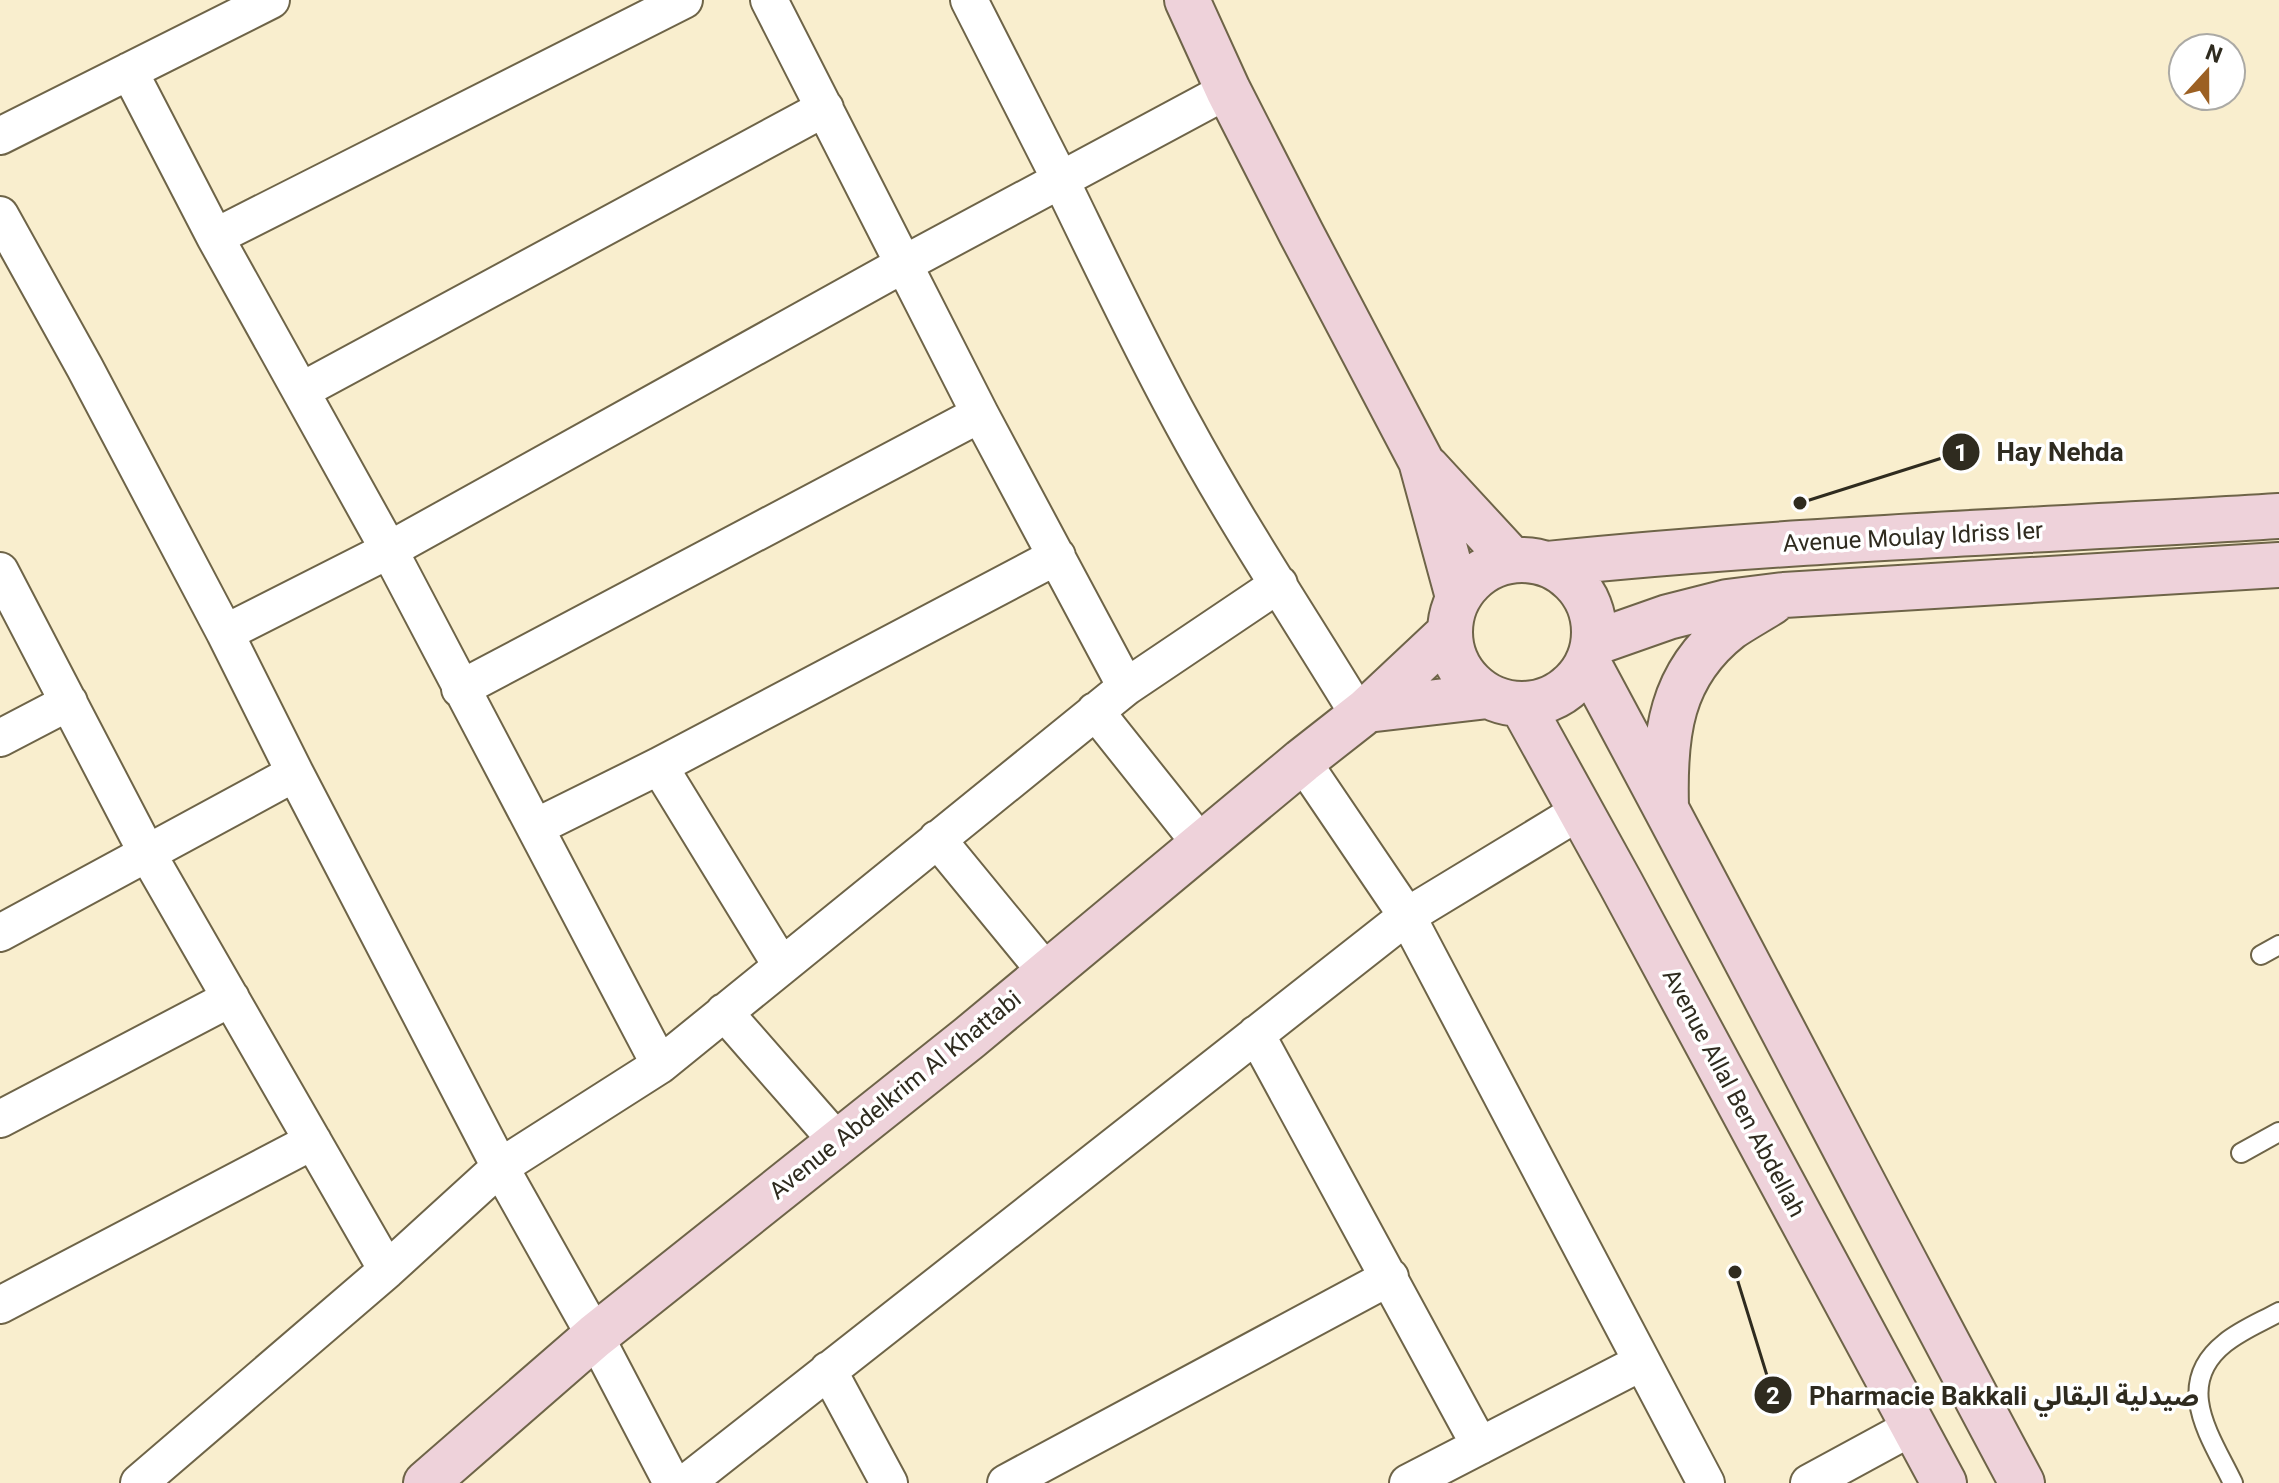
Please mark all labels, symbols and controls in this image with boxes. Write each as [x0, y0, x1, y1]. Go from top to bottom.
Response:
north arrow [2167, 32, 2247, 112]
text: N [2202, 39, 2226, 68]
callout: Hay Nehda [1941, 427, 2140, 477]
text: Hay Nehda [1996, 437, 2124, 467]
text: 1 [1954, 439, 1968, 467]
street label: Avenue Moulay Idriss Ier [1782, 516, 2044, 558]
street label: Avenue Allal Ben Abdellah [1657, 964, 1811, 1222]
street label: Avenue Abdelkrim Al Khattabi [764, 985, 1026, 1205]
callout: Pharmacie Bakkali صيدلية البقالي [1753, 1370, 2215, 1420]
text: Pharmacie Bakkali صيدلية البقالي [1809, 1381, 2199, 1417]
text: 2 [1766, 1382, 1780, 1410]

